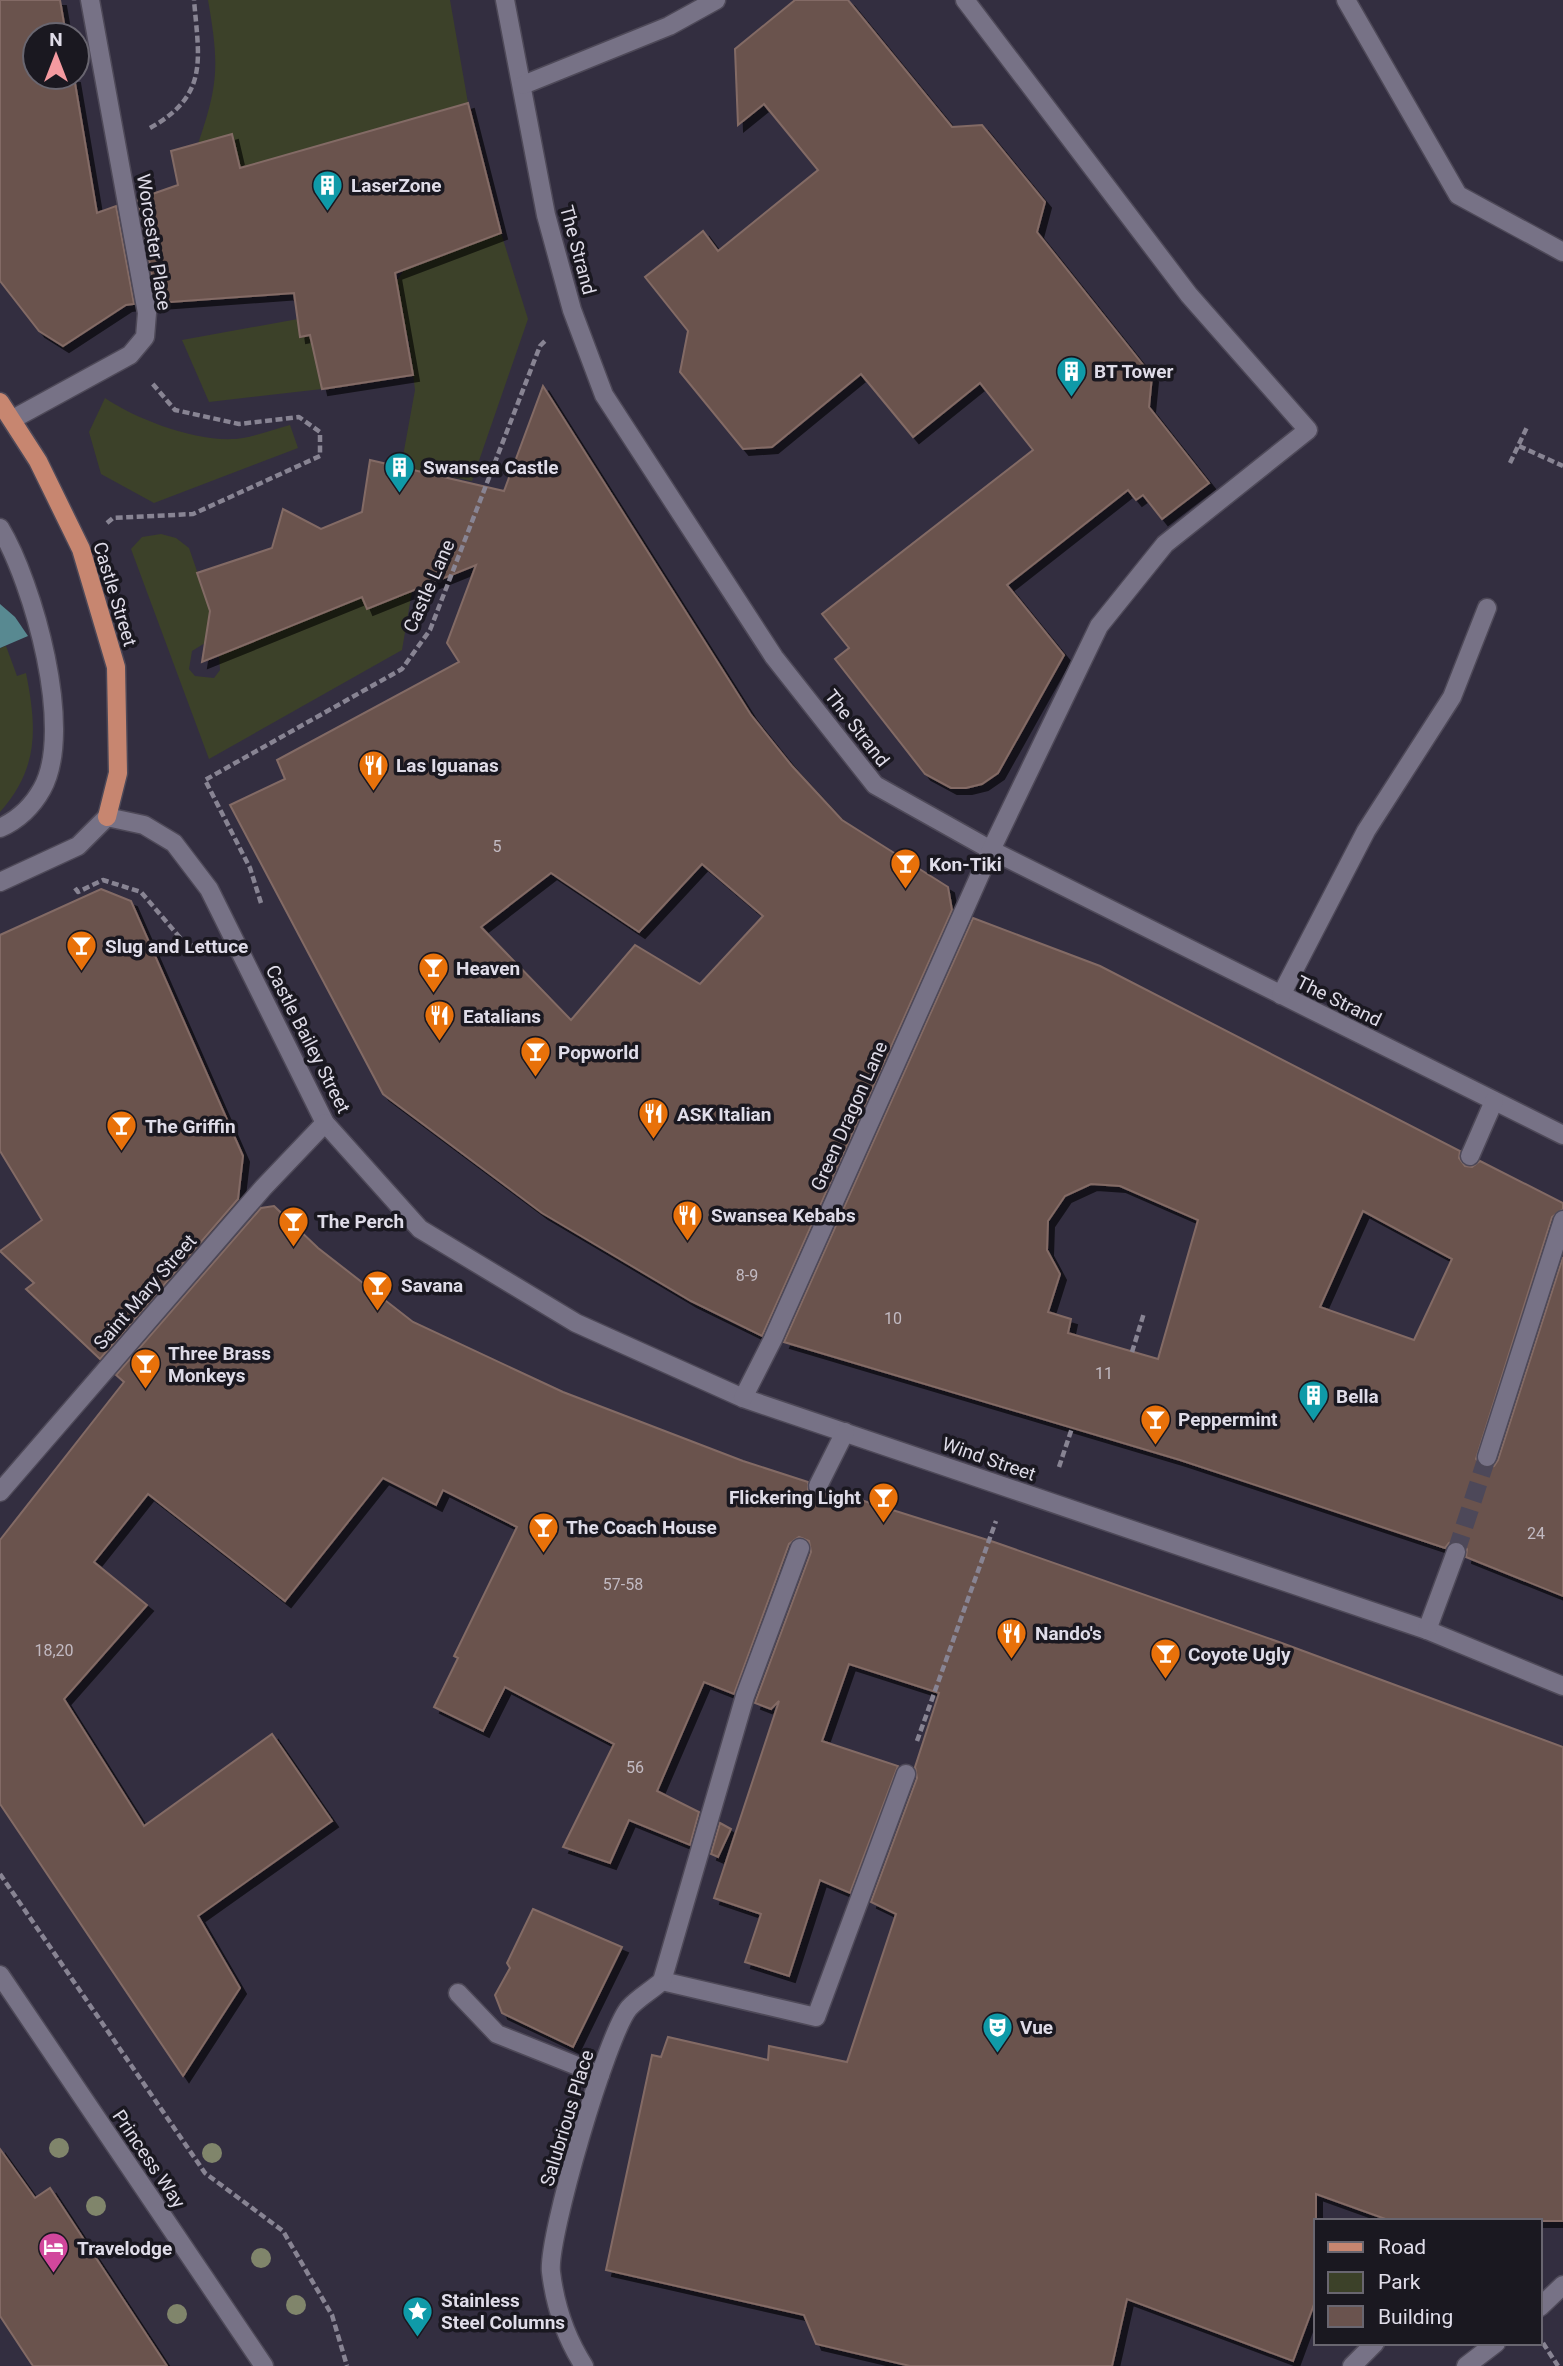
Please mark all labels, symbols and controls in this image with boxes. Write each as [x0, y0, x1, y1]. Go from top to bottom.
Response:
north arrow [21, 21, 91, 91]
text: N [49, 28, 63, 51]
building icon: LaserZone [311, 168, 345, 212]
street label: Worcester Place [132, 172, 176, 312]
place label: LaserZone [351, 174, 441, 197]
street label: The Strand [555, 203, 601, 297]
building icon: BT Tower [1054, 354, 1088, 398]
place label: BT Tower [1094, 360, 1173, 383]
building icon: Swansea Castle [383, 450, 417, 494]
place label: Swansea Castle [423, 456, 558, 479]
street label: Castle Lane [398, 536, 460, 636]
street label: Castle Street [88, 539, 142, 649]
street label: The Strand [820, 685, 894, 771]
restaurant icon: Las Iguanas [356, 748, 390, 792]
place label: Las Iguanas [396, 754, 499, 777]
house number: 5 [493, 837, 502, 856]
bar icon: Kon-Tiki [889, 847, 923, 891]
place label: Kon-Tiki [929, 853, 1002, 876]
bar icon: Slug and Lettuce [65, 929, 99, 973]
place label: Slug and Lettuce [105, 935, 248, 958]
bar icon: Heaven [416, 951, 450, 995]
place label: Heaven [456, 957, 520, 980]
street label: Castle Bailey Street [261, 961, 355, 1117]
street label: The Strand [1293, 971, 1385, 1031]
restaurant icon: Eatalians [423, 999, 457, 1043]
place label: Eatalians [463, 1005, 541, 1028]
bar icon: Popworld [518, 1035, 552, 1079]
street label: Green Dragon Lane [806, 1038, 892, 1194]
place label: Popworld [558, 1041, 639, 1064]
restaurant icon: ASK Italian [637, 1097, 671, 1141]
place label: ASK Italian [677, 1103, 771, 1126]
bar icon: The Griffin [105, 1109, 139, 1153]
place label: The Griffin [145, 1115, 236, 1138]
restaurant icon: Swansea Kebabs [671, 1198, 705, 1242]
bar icon: The Perch [277, 1204, 311, 1248]
place label: Swansea Kebabs [711, 1204, 856, 1227]
place label: The Perch [317, 1210, 404, 1233]
street label: Saint Mary Street [89, 1230, 201, 1354]
house number: 8-9 [736, 1266, 758, 1285]
bar icon: Savana [361, 1268, 395, 1312]
place label: Savana [401, 1274, 463, 1297]
house number: 10 [884, 1309, 902, 1328]
place label: Three Brass Monkeys [168, 1342, 271, 1387]
bar icon: Three Brass Monkeys [128, 1347, 162, 1391]
house number: 11 [1095, 1364, 1113, 1383]
building icon: Bella [1296, 1379, 1330, 1423]
place label: Bella [1336, 1385, 1379, 1408]
bar icon: Peppermint [1138, 1402, 1172, 1446]
place label: Peppermint [1178, 1408, 1278, 1431]
street label: Wind Street [939, 1432, 1039, 1486]
bar icon: Flickering Light [867, 1480, 901, 1524]
place label: Flickering Light [729, 1486, 862, 1509]
bar icon: The Coach House [526, 1510, 560, 1554]
place label: The Coach House [566, 1516, 717, 1539]
house number: 24 [1527, 1524, 1545, 1543]
house number: 57-58 [603, 1575, 643, 1594]
restaurant icon: Nando's [995, 1616, 1029, 1660]
place label: Nando's [1035, 1622, 1102, 1645]
bar icon: Coyote Ugly [1148, 1637, 1182, 1681]
house number: 18,20 [34, 1641, 74, 1660]
place label: Coyote Ugly [1188, 1643, 1291, 1666]
house number: 56 [626, 1758, 644, 1777]
theatre icon: Vue [980, 2010, 1014, 2054]
place label: Vue [1020, 2016, 1053, 2039]
street label: Salubrious Place [535, 2047, 599, 2189]
street label: Princess Way [108, 2105, 190, 2213]
legend [1314, 2219, 1542, 2345]
hotel icon: Travelodge [37, 2231, 71, 2275]
text: Road [1378, 2235, 1426, 2259]
place label: Travelodge [77, 2237, 172, 2260]
text: Park [1378, 2270, 1421, 2294]
place label: Stainless Steel Columns [441, 2289, 565, 2334]
place icon: Stainless Steel Columns [401, 2294, 435, 2338]
text: Building [1378, 2305, 1453, 2329]

